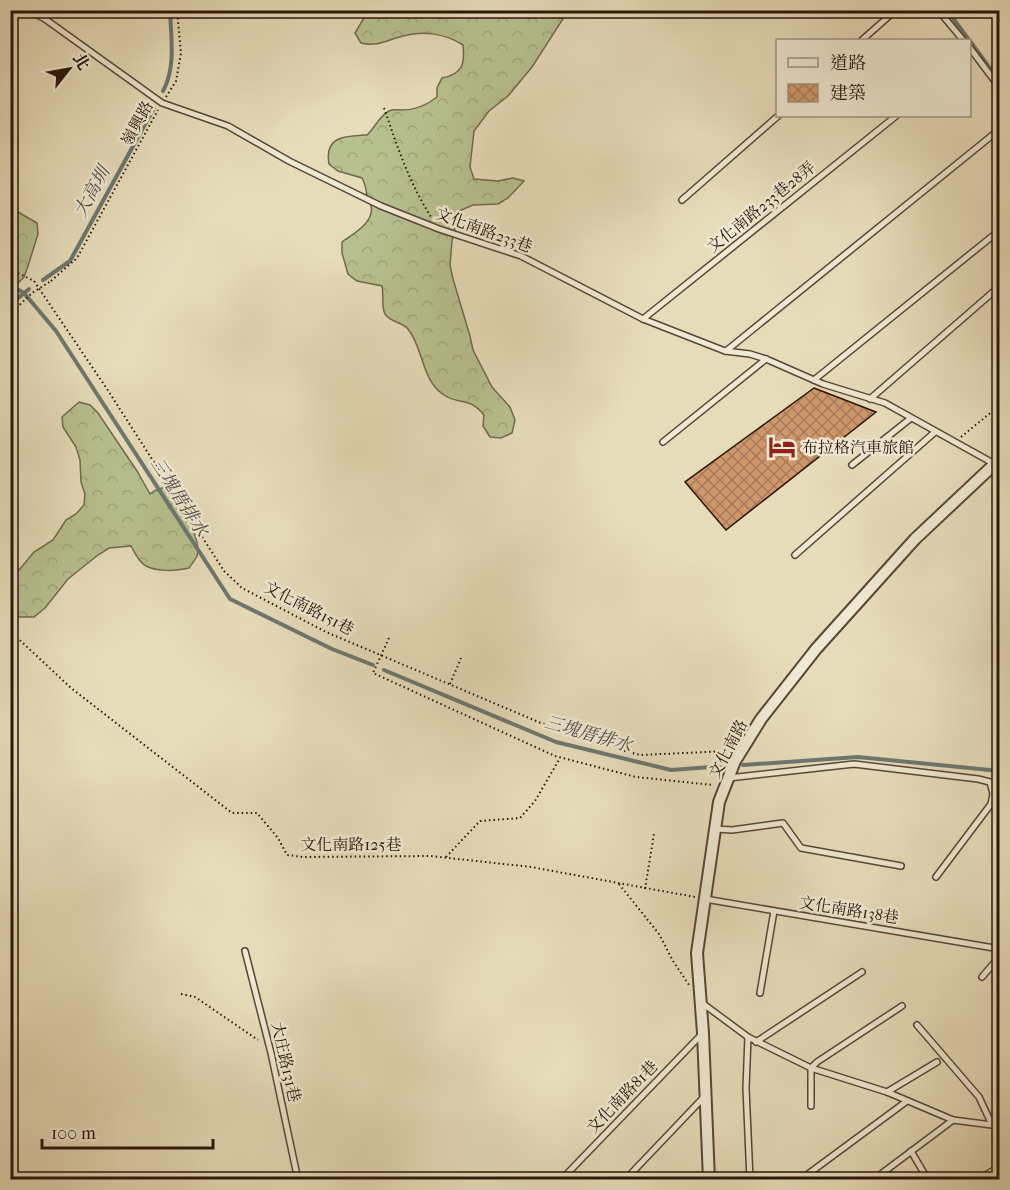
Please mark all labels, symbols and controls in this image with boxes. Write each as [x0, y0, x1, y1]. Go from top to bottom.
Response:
north arrow [39, 39, 99, 99]
legend [776, 39, 971, 117]
text: 北 [69, 50, 94, 73]
text: 道路 [830, 53, 866, 74]
text: 建築 [830, 83, 866, 104]
street label: 嶺興路 [117, 97, 157, 149]
street label: 文化南路233巷28弄 [703, 158, 819, 256]
water label: 大高圳 [70, 161, 116, 221]
street label: 文化南路233巷 [433, 204, 535, 256]
hotel icon: 布拉格汽車旅館 [767, 432, 797, 462]
place label: 布拉格汽車旅館 [802, 438, 914, 457]
water label: 三塊厝排水 [146, 454, 213, 542]
street label: 文化南路151巷 [261, 577, 357, 639]
water label: 三塊厝排水 [542, 712, 636, 757]
street label: 文化南路 [705, 716, 751, 782]
street label: 文化南路125巷 [301, 835, 401, 854]
street label: 文化南路138巷 [798, 893, 900, 927]
street label: 大庄路131巷 [268, 1020, 304, 1104]
street label: 文化南路81巷 [583, 1057, 661, 1137]
scale bar [42, 1112, 213, 1150]
text: 100 m [51, 1123, 96, 1144]

